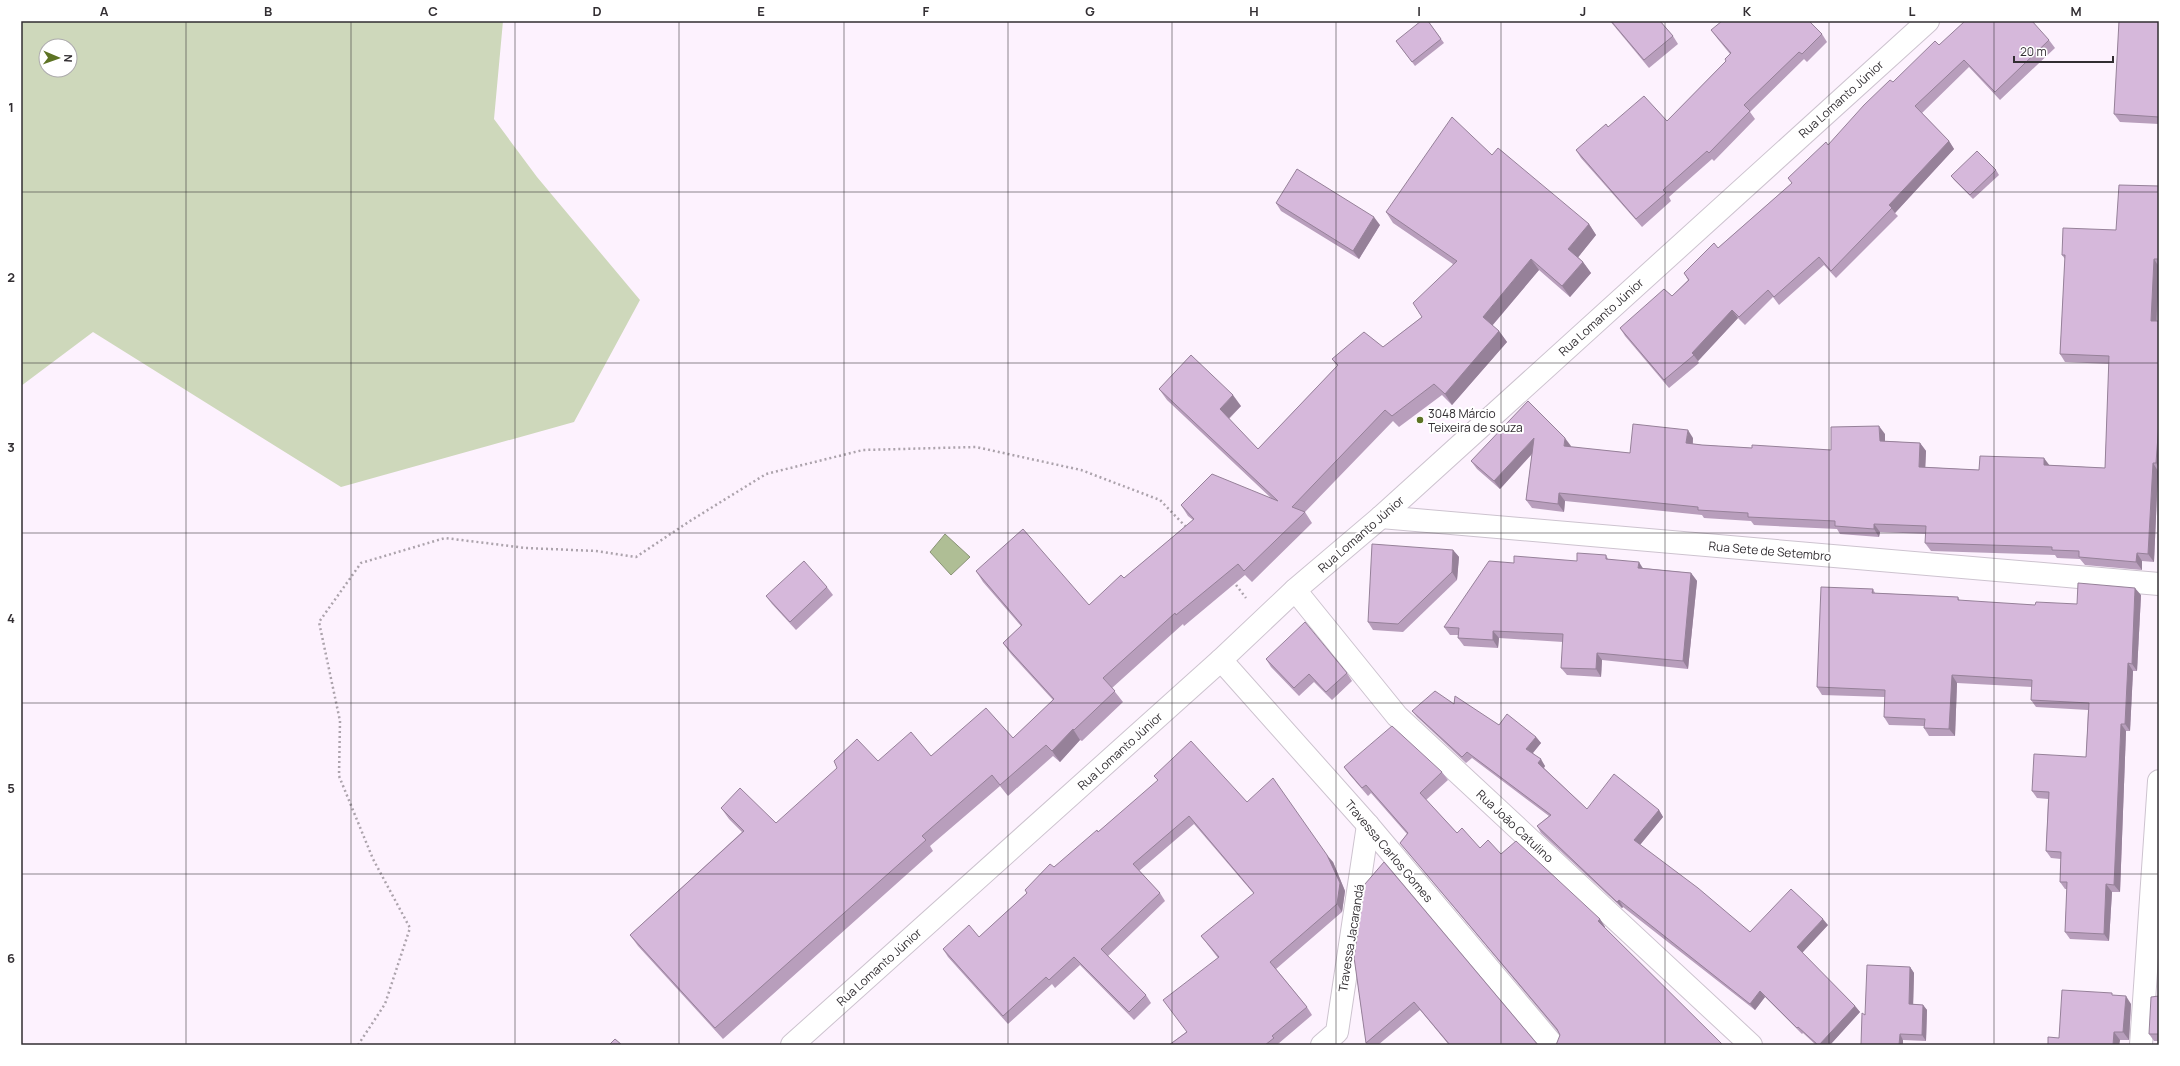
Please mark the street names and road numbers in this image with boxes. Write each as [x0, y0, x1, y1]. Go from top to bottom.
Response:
street label: Rua Lomanto Júnior [1795, 56, 1888, 142]
street label: Rua Lomanto Júnior [1555, 274, 1648, 360]
street label: Rua Lomanto Júnior [1314, 491, 1408, 576]
street label: Rua Sete de Setembro [1708, 537, 1832, 565]
street label: Rua Lomanto Júnior [1074, 708, 1167, 794]
street label: Rua João Catulino [1473, 786, 1557, 866]
street label: Travessa Carlos Gomes [1341, 796, 1437, 906]
street label: Travessa Jacarandá [1334, 883, 1368, 993]
street label: Rua Lomanto Júnior [833, 924, 926, 1010]

